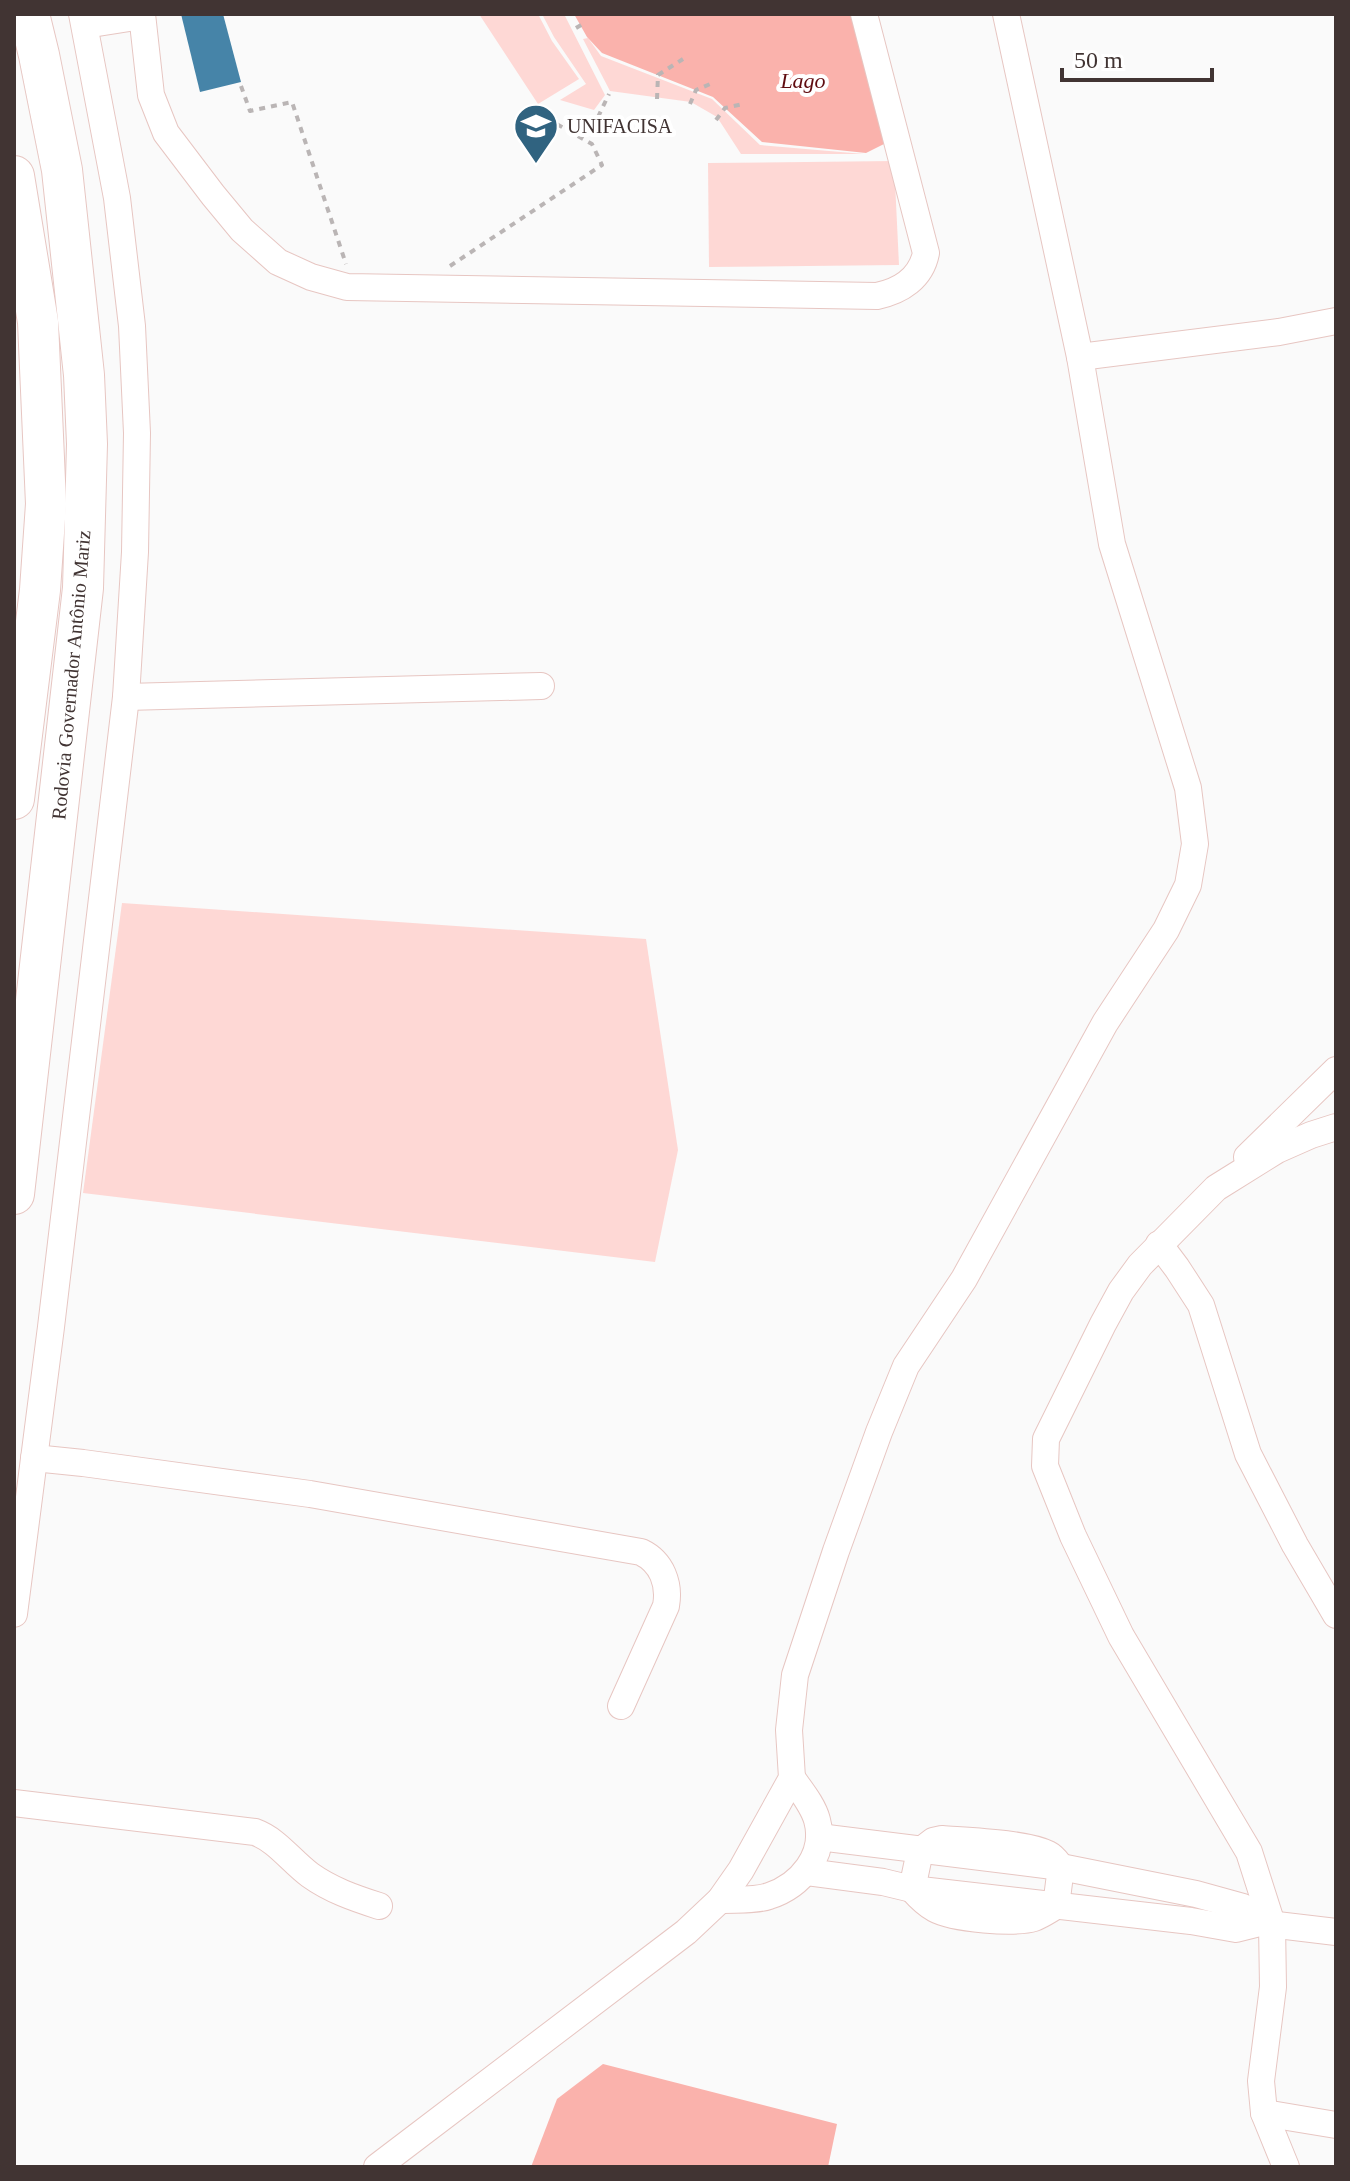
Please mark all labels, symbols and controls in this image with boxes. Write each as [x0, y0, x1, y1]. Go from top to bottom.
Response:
scale bar [1062, 32, 1212, 82]
text: 50 m [1074, 47, 1123, 73]
water label: Lago [779, 68, 826, 93]
school or university icon: UNIFACISA [512, 102, 560, 165]
place label: UNIFACISA [567, 115, 673, 137]
street label: Rodovia Governador Antônio Mariz [47, 529, 95, 821]

